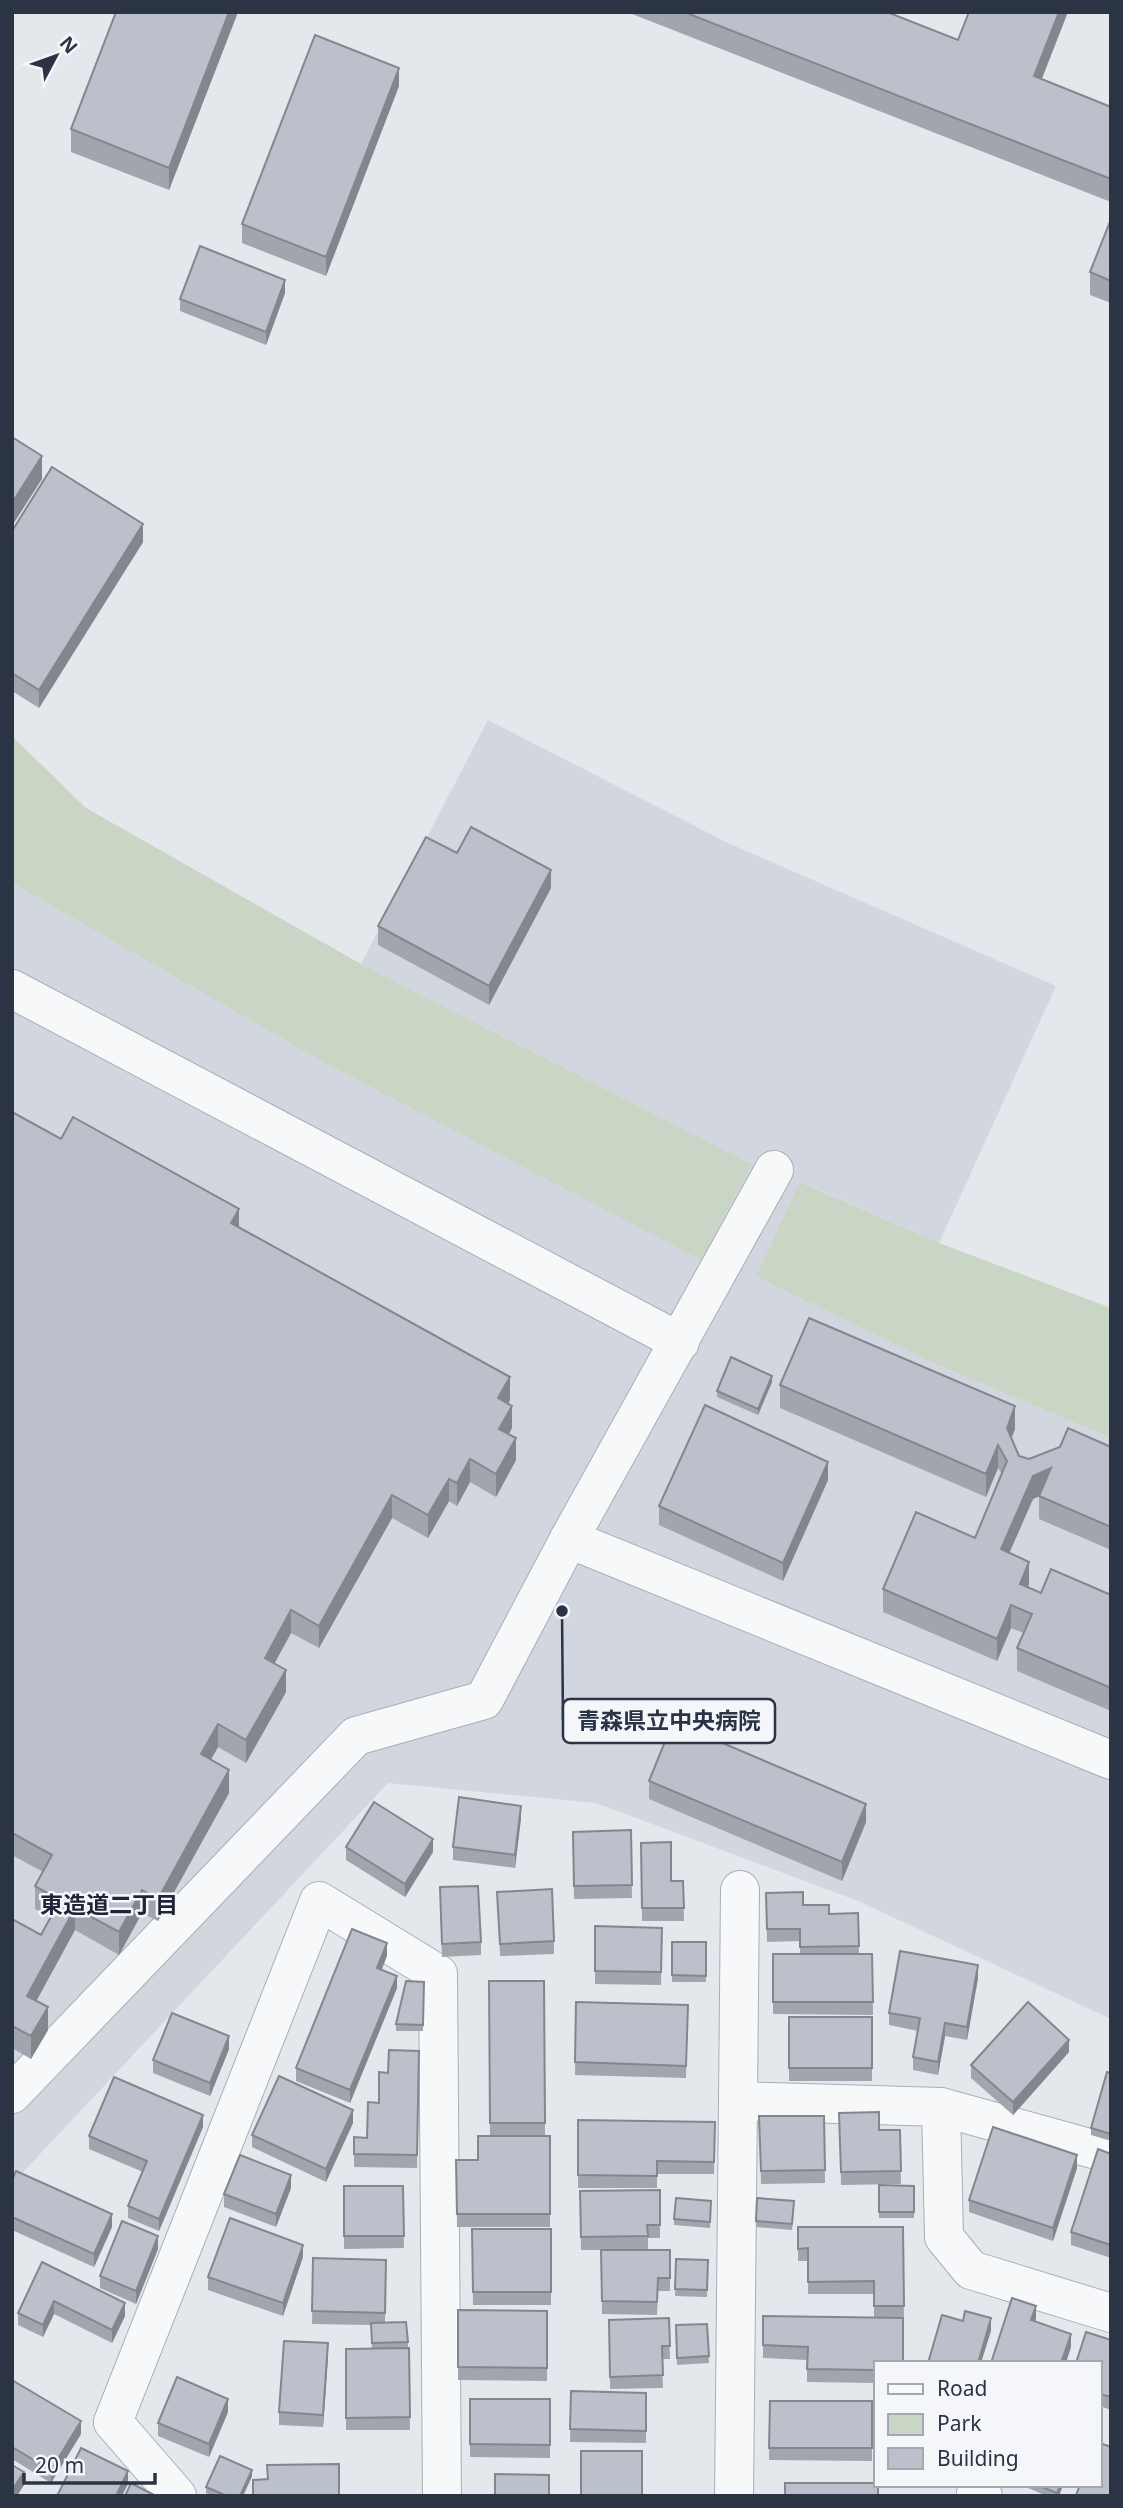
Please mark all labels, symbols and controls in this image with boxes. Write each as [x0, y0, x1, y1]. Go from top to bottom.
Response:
north arrow [21, 21, 91, 91]
text: N [54, 30, 84, 59]
callout: 青森県立中央病院 [563, 1699, 775, 1743]
text: 青森県立中央病院 [577, 1704, 761, 1736]
district label: 東造道二丁目 [40, 1888, 178, 1920]
legend [874, 2361, 1102, 2487]
text: Road [937, 2374, 987, 2402]
text: Park [937, 2409, 982, 2437]
scale bar [24, 2442, 156, 2486]
text: Building [937, 2444, 1019, 2472]
text: 20 m [35, 2451, 84, 2479]

